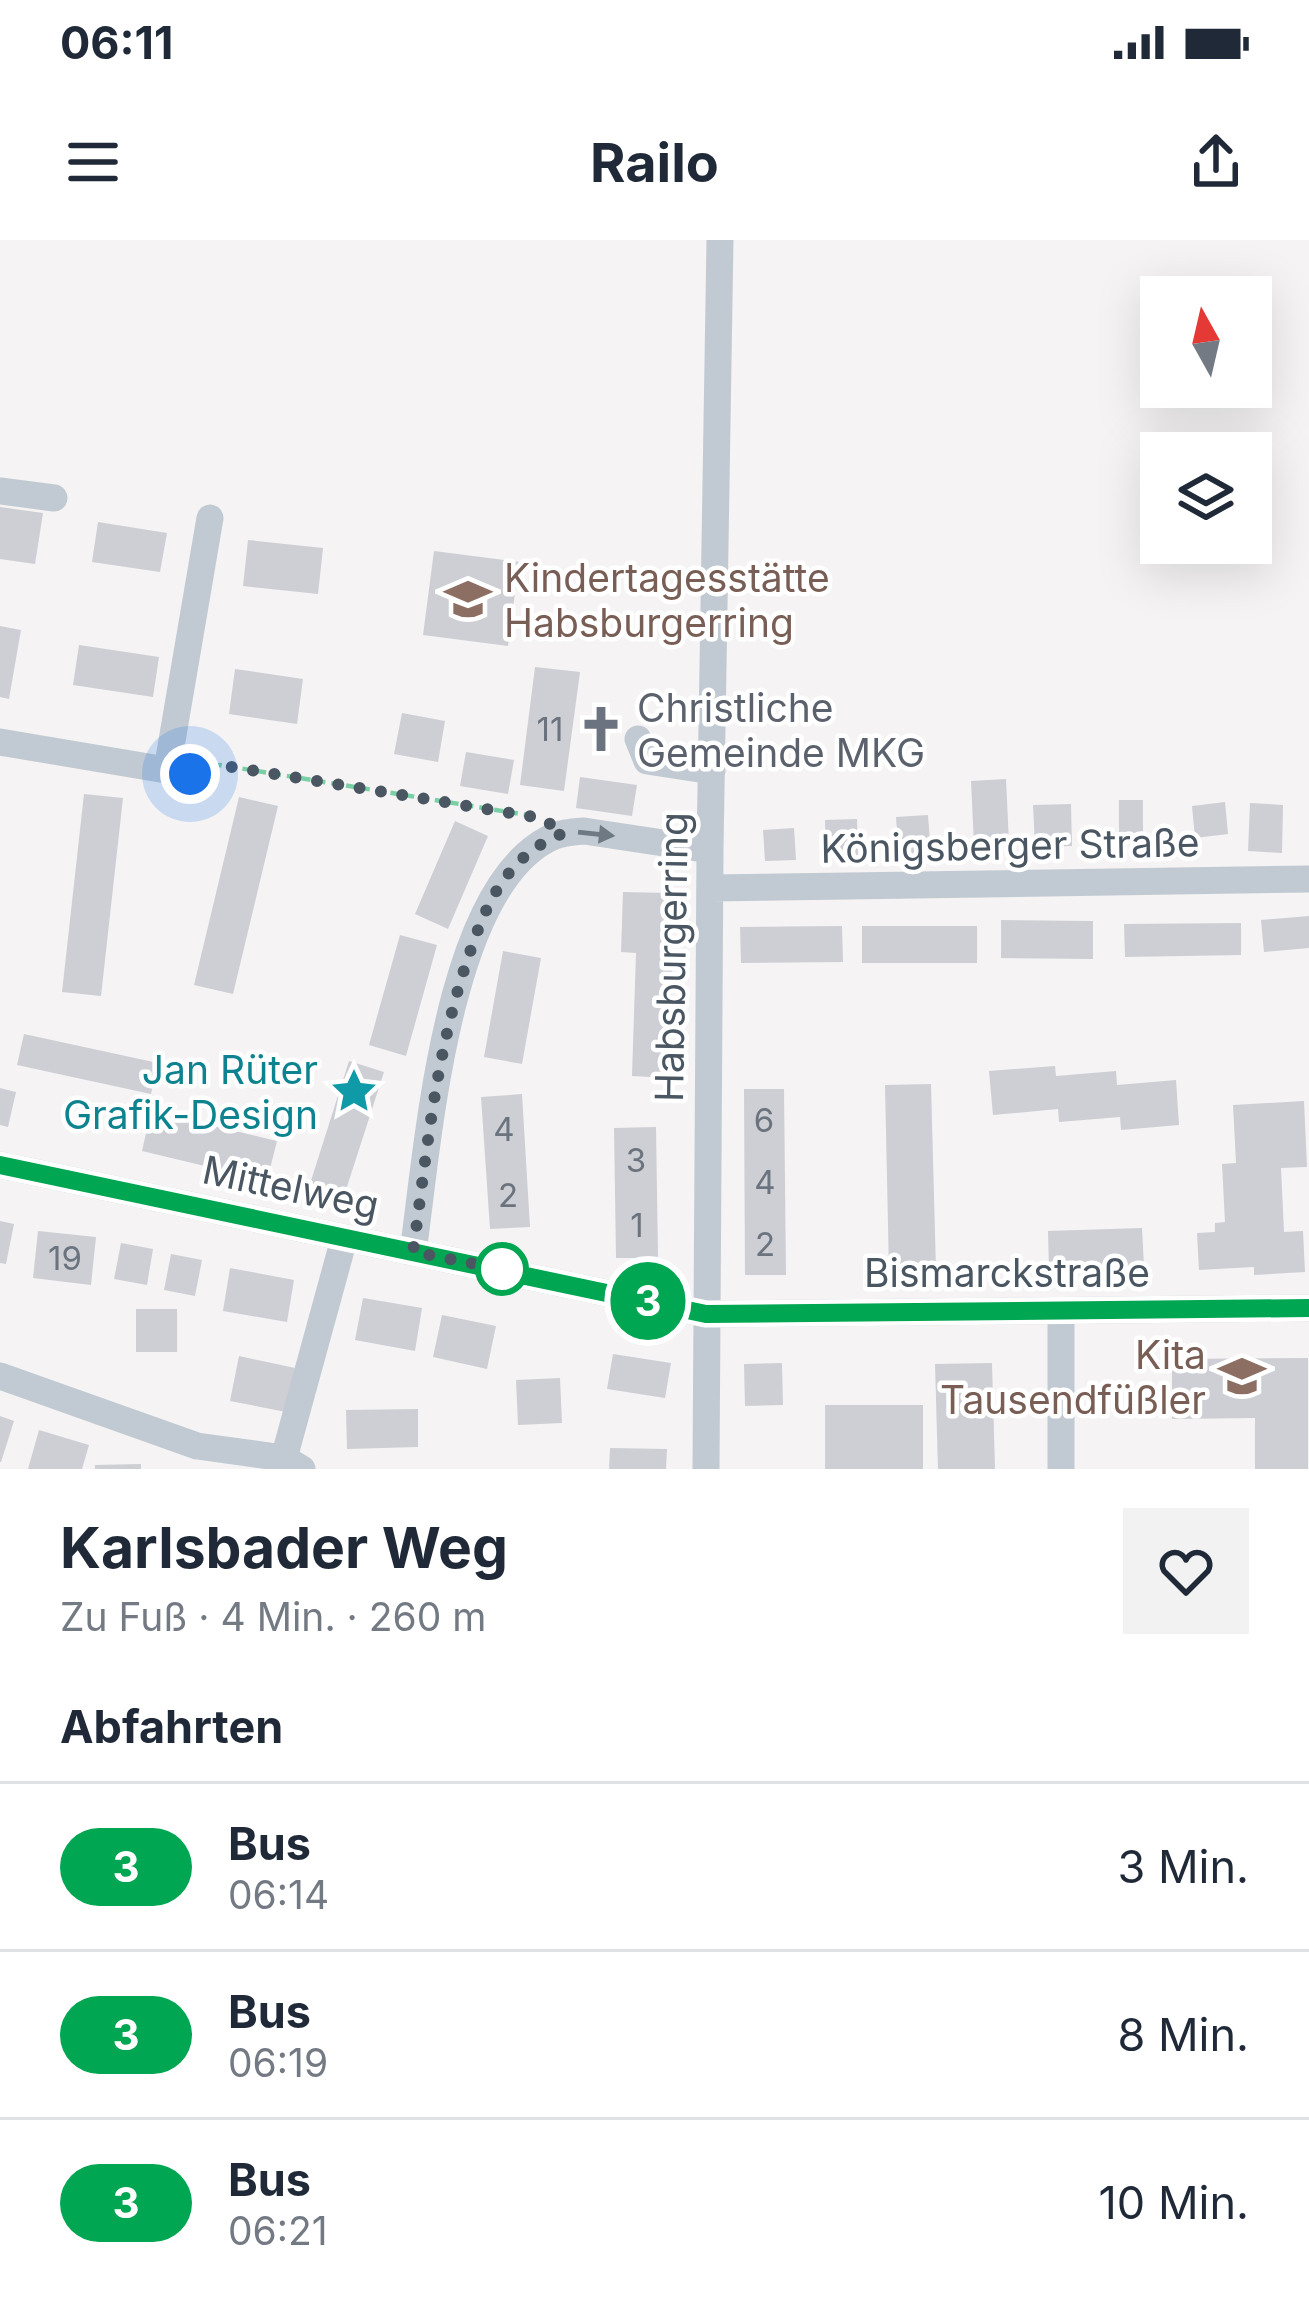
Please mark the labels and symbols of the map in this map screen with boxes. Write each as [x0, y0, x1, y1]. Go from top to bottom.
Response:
north arrow [1140, 276, 1272, 408]
place label: Kindertagesstätte Habsburgerring [504, 554, 830, 646]
school or university icon: Kindertagesstätte Habsburgerring [443, 574, 493, 624]
place label: Christliche Gemeinde MKG [637, 684, 925, 776]
church icon: Christliche Gemeinde MKG [576, 704, 626, 754]
house number: 11 [537, 709, 563, 749]
your location [160, 744, 220, 804]
street label: Habsburgerring [645, 812, 697, 1102]
street label: Königsberger Straße [820, 818, 1200, 872]
one-way arrow [577, 825, 615, 844]
place label: Jan Rüter Grafik-Design [63, 1046, 318, 1138]
place icon: Jan Rüter Grafik-Design [329, 1066, 379, 1116]
house number: 6 [754, 1100, 774, 1140]
house number: 4 [493, 1109, 515, 1149]
house number: 3 [626, 1140, 646, 1180]
street label: Mittelweg [199, 1145, 383, 1229]
house number: 4 [754, 1162, 776, 1202]
house number: 2 [498, 1175, 518, 1215]
house number: 1 [630, 1205, 644, 1245]
house number: 2 [755, 1224, 775, 1264]
house number: 19 [48, 1238, 82, 1278]
unlabelled marker [477, 1244, 527, 1294]
street label: Bismarckstraße [864, 1249, 1150, 1296]
line badge: 3 [609, 1262, 687, 1340]
place label: Kita Tausendfüßler [940, 1331, 1206, 1423]
school or university icon: Kita Tausendfüßler [1217, 1351, 1267, 1401]

